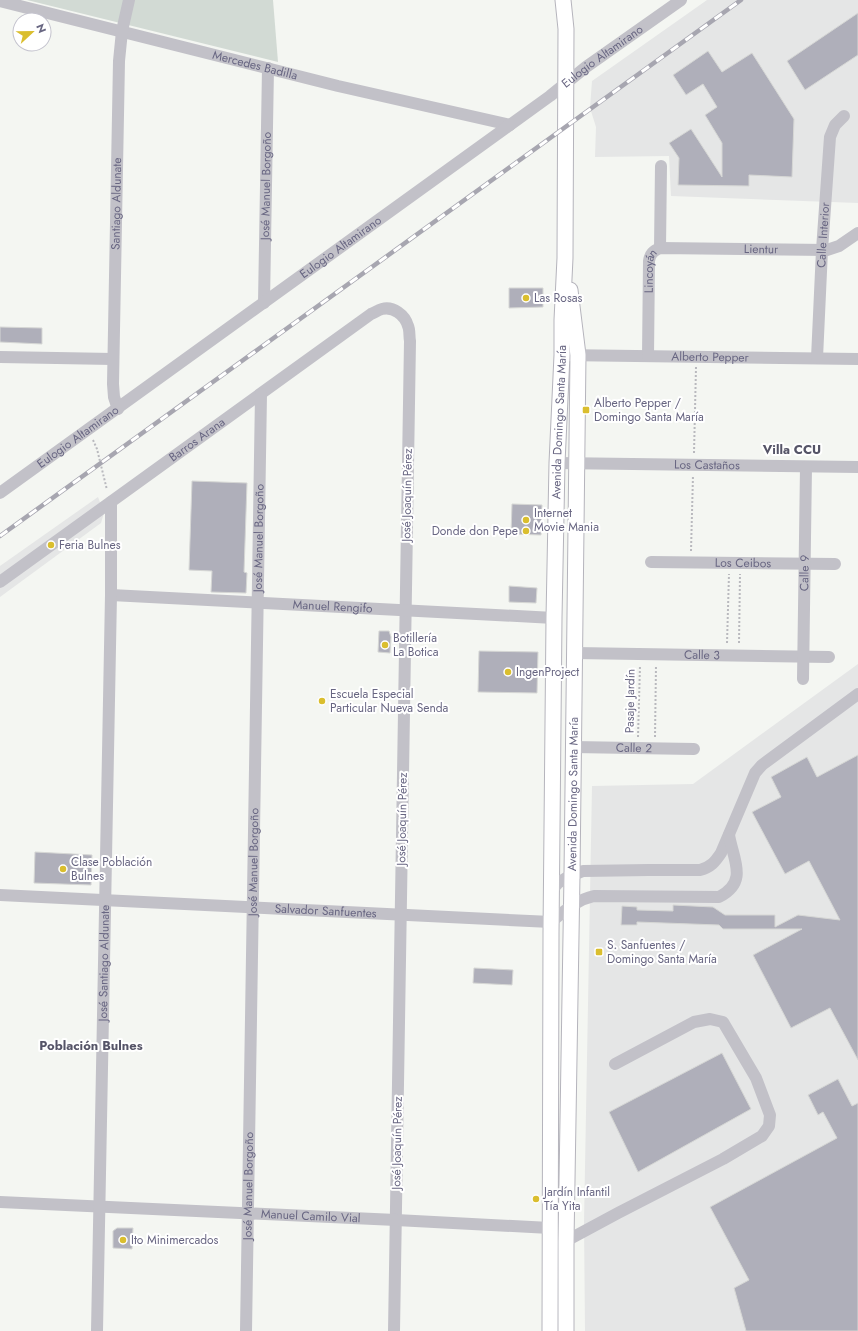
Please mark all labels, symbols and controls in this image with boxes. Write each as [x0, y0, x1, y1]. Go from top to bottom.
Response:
north arrow [12, 12, 52, 52]
street label: Eulogio Altamirano [558, 20, 647, 92]
text: N [32, 21, 50, 35]
street label: Mercedes Badilla [211, 46, 300, 85]
street label: José Manuel Borgoño [256, 131, 276, 242]
street label: Santiago Aldunate [106, 157, 126, 250]
street label: Calle Interior [812, 201, 834, 268]
street label: Eulogio Altamirano [296, 211, 386, 283]
street label: Lientur [744, 240, 779, 258]
street label: Lincoyán [640, 244, 661, 293]
place label: Las Rosas [534, 289, 582, 307]
marker: Las Rosas [521, 293, 531, 303]
street label: Avenida Domingo Santa María [547, 345, 571, 499]
street label: Alberto Pepper [671, 347, 750, 367]
place label: Alberto Pepper / Domingo Santa María [594, 394, 704, 426]
street label: Eulogio Altamirano [33, 401, 123, 473]
marker: Alberto Pepper / Domingo Santa María [581, 405, 591, 415]
street label: Barros Arana [165, 413, 229, 466]
district label: Villa CCU [762, 440, 821, 459]
street label: José Joaquín Pérez [397, 448, 417, 544]
street label: Los Castaños [674, 456, 740, 474]
street label: José Manuel Borgoño [249, 483, 269, 594]
place label: Internet Movie Mania [534, 504, 599, 536]
marker: Internet Movie Mania [521, 515, 531, 525]
place label: Donde don Pepe [432, 522, 518, 540]
marker: Donde don Pepe [521, 526, 531, 536]
place label: Feria Bulnes [59, 536, 121, 554]
marker: Feria Bulnes [46, 540, 56, 550]
street label: Los Ceibos [715, 554, 771, 572]
street label: Calle 9 [795, 555, 814, 591]
street label: Manuel Rengifo [292, 595, 374, 618]
place label: Botillería La Botica [393, 629, 439, 661]
marker: Botillería La Botica [380, 640, 390, 650]
street label: Calle 3 [684, 646, 721, 664]
place label: IngenProject [516, 663, 579, 681]
marker: IngenProject [503, 667, 513, 677]
street label: Pasaje Jardín [620, 669, 640, 733]
place label: Escuela Especial Particular Nueva Senda [330, 685, 449, 717]
marker: Escuela Especial Particular Nueva Senda [317, 696, 327, 706]
street label: Avenida Domingo Santa María [563, 717, 583, 871]
street label: Calle 2 [616, 739, 652, 757]
street label: José Joaquín Pérez [392, 772, 412, 868]
street label: José Manuel Borgoño [244, 807, 263, 918]
place label: Clase Población Bulnes [71, 853, 152, 885]
marker: Clase Población Bulnes [58, 864, 68, 874]
street label: Salvador Sanfuentes [274, 899, 377, 922]
street label: José Santiago Aldunate [94, 905, 114, 1024]
place label: S. Sanfuentes / Domingo Santa María [607, 936, 717, 968]
marker: S. Sanfuentes / Domingo Santa María [594, 947, 604, 957]
district label: Población Bulnes [39, 1036, 143, 1055]
street label: José Joaquín Pérez [387, 1096, 407, 1192]
street label: José Manuel Borgoño [238, 1131, 258, 1242]
place label: Jardín Infantil Tía Yita [542, 1183, 610, 1215]
marker: Jardín Infantil Tía Yita [531, 1194, 541, 1204]
street label: Manuel Camilo Vial [260, 1205, 361, 1227]
place label: Ito Minimercados [131, 1231, 219, 1249]
marker: Ito Minimercados [118, 1235, 128, 1245]

